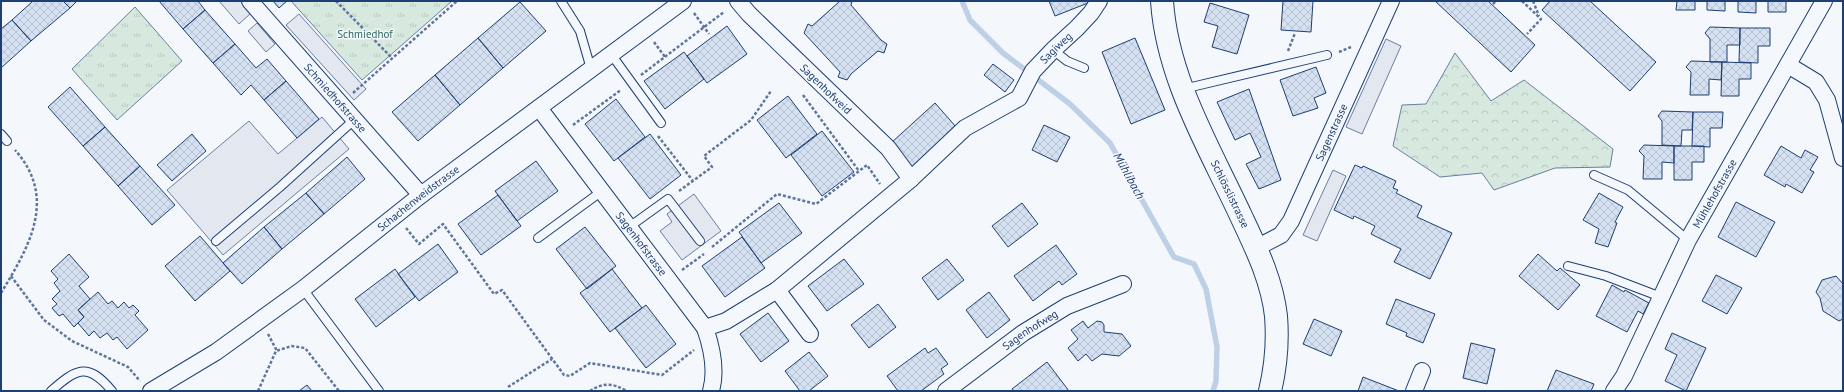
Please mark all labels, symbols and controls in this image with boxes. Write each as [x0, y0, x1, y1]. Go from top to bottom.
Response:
park label: Schmiedhof [337, 27, 393, 41]
street label: Sagiweg [1037, 29, 1075, 67]
street label: Schmiedhofstrasse [301, 60, 370, 136]
street label: Sagenhofweid [797, 61, 855, 117]
street label: Sagenstrasse [1312, 101, 1351, 163]
water label: Mühlibach [1110, 150, 1148, 202]
street label: Mühlehofstrasse [1689, 156, 1740, 230]
street label: Schlösslistrasse [1208, 158, 1253, 231]
street label: Schachenweidstrasse [374, 162, 462, 234]
street label: Sagenhofstrasse [613, 209, 670, 279]
street label: Sagenhofweg [999, 306, 1060, 353]

